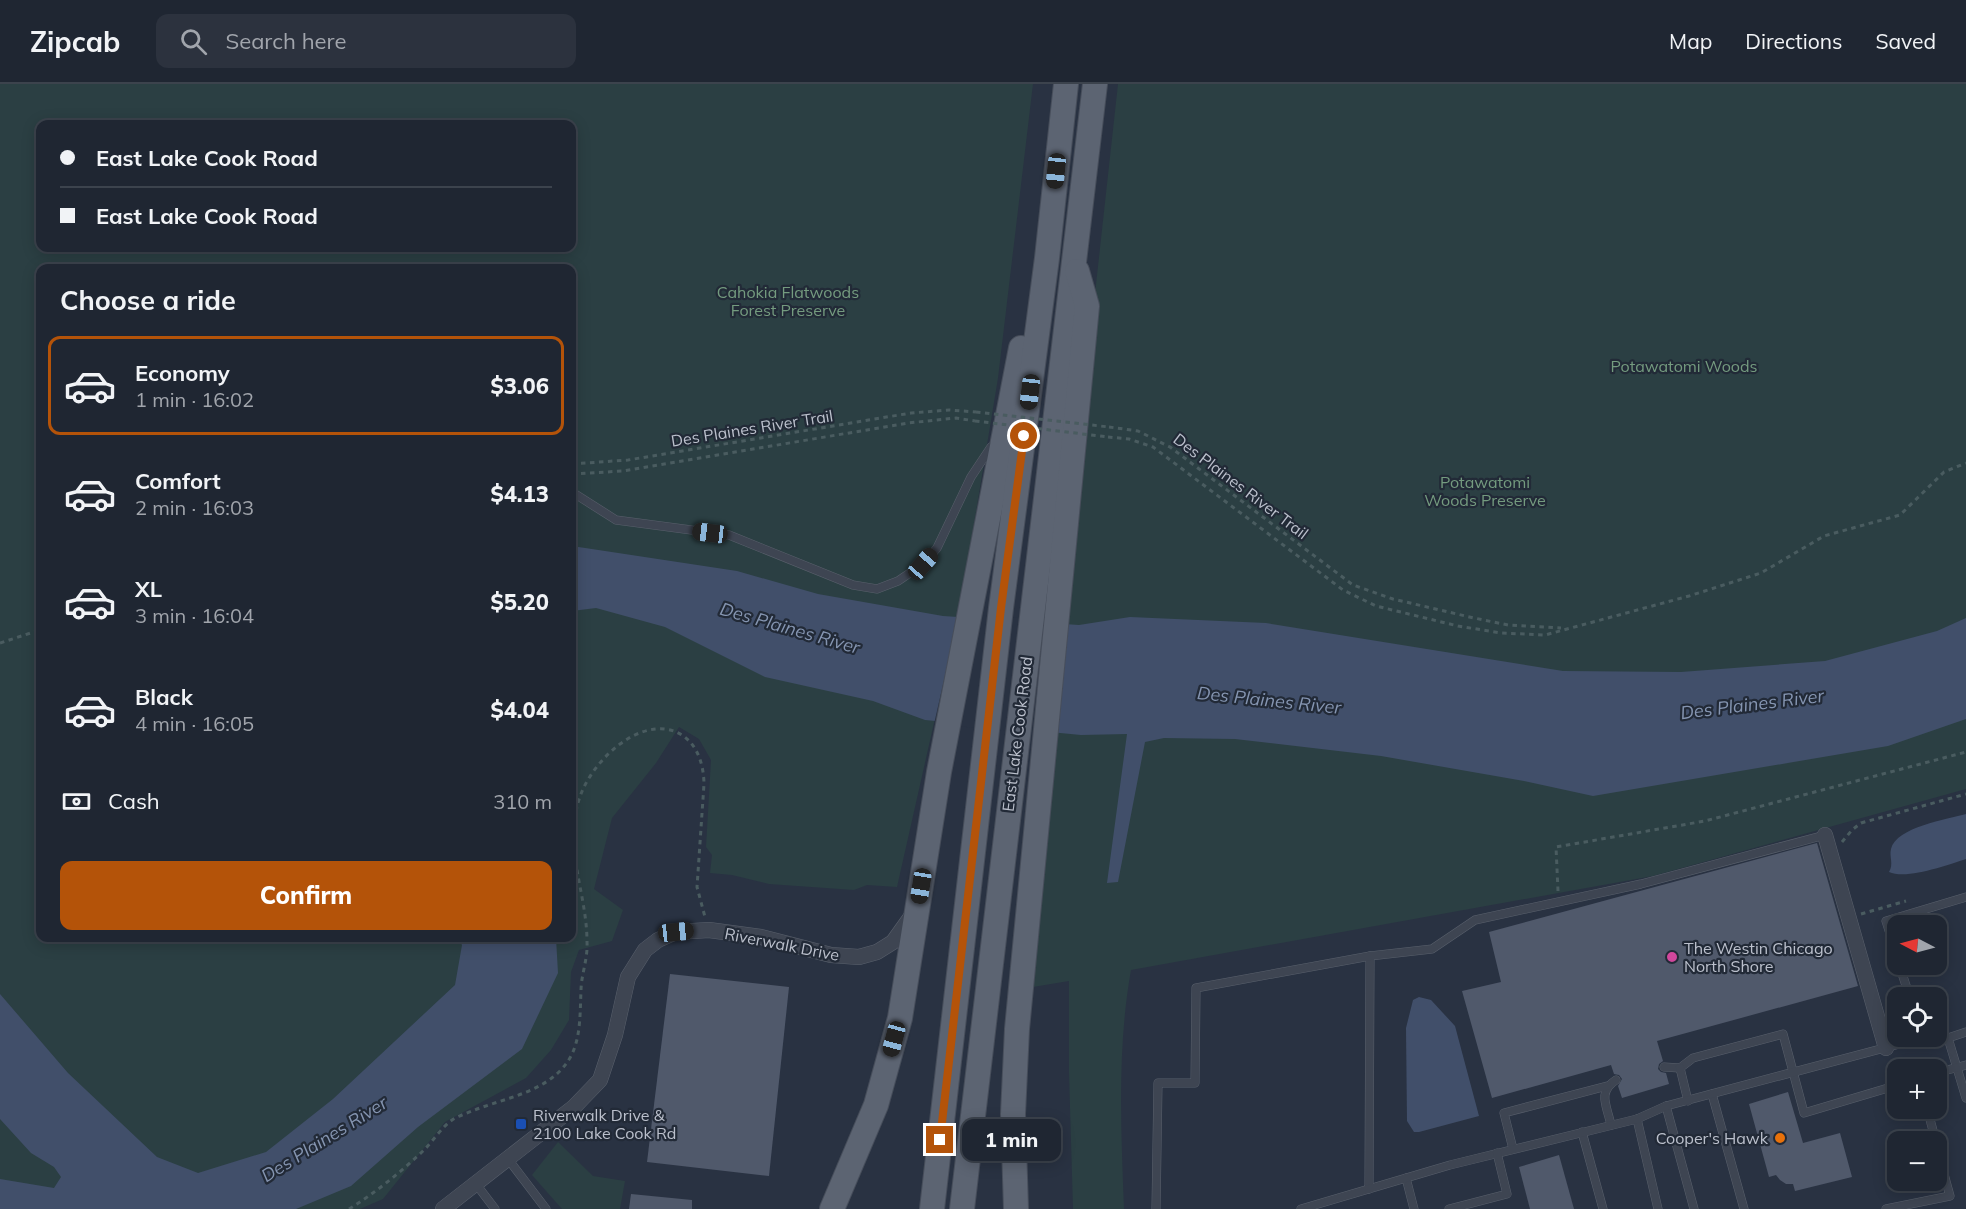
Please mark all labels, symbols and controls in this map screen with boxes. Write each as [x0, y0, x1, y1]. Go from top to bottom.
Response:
search box [156, 14, 576, 68]
text: Zipcab [30, 24, 120, 59]
icon: search [177, 25, 210, 58]
text: Search here [225, 27, 346, 55]
text: Map [1669, 28, 1712, 54]
text: Directions [1745, 28, 1842, 54]
text: Saved [1875, 28, 1936, 54]
text: East Lake Cook Road [96, 144, 318, 172]
car [1045, 152, 1067, 190]
text: East Lake Cook Road [96, 202, 318, 230]
park label: Cahokia Flatwoods Forest Preserve [717, 282, 859, 320]
text: Choose a ride [60, 283, 236, 317]
park label: Potawatomi Woods [1611, 356, 1758, 376]
icon: car [63, 359, 117, 413]
text: Economy [135, 359, 230, 387]
text: $3.06 [490, 372, 549, 400]
car [1019, 373, 1041, 411]
text: 1 min · 16:02 [135, 387, 254, 412]
street label: Des Plaines River Trail [669, 405, 835, 451]
route start [1010, 422, 1037, 449]
street label: Des Plaines River Trail [1170, 429, 1312, 543]
icon: car [63, 467, 117, 521]
text: Comfort [135, 467, 221, 495]
park label: Potawatomi Woods Preserve [1424, 472, 1546, 510]
text: $4.13 [490, 480, 549, 508]
text: 2 min · 16:03 [135, 495, 254, 520]
car [691, 522, 729, 544]
car [904, 545, 942, 583]
icon: car [63, 575, 117, 629]
text: XL [135, 575, 162, 603]
text: $5.20 [490, 588, 549, 616]
water label: Des Plaines River [717, 597, 864, 659]
text: 3 min · 16:04 [135, 603, 254, 628]
street label: East Lake Cook Road [998, 655, 1036, 813]
water label: Des Plaines River [1196, 681, 1343, 719]
icon: car [63, 683, 117, 737]
text: Black [135, 683, 193, 711]
water label: Des Plaines River [1679, 684, 1827, 724]
text: $4.04 [490, 696, 549, 724]
text: 4 min · 16:05 [135, 711, 254, 736]
icon: cash [60, 785, 93, 818]
text: Cash [108, 787, 160, 815]
text: 310 m [493, 789, 552, 814]
button: Confirm [60, 861, 552, 930]
car [909, 867, 933, 905]
north arrow [1887, 915, 1947, 975]
map controls [1887, 915, 1947, 1191]
car [657, 921, 695, 943]
street label: Riverwalk Drive [723, 923, 841, 965]
place label: The Westin Chicago North Shore [1684, 938, 1833, 976]
marker: The Westin Chicago North Shore [1665, 950, 1679, 964]
button: locate [1887, 987, 1947, 1047]
car [881, 1019, 907, 1059]
button: + [1887, 1059, 1947, 1119]
water label: Des Plaines River [257, 1090, 393, 1187]
place label: Riverwalk Drive & 2100 Lake Cook Rd [533, 1105, 676, 1143]
marker: Riverwalk Drive & 2100 Lake Cook Rd [514, 1117, 528, 1131]
callout: 1 min [961, 1119, 1060, 1161]
route end [926, 1126, 953, 1153]
text: 1 min [985, 1127, 1038, 1152]
place label: Cooper's Hawk [1656, 1128, 1769, 1148]
marker: Cooper's Hawk [1773, 1131, 1787, 1145]
button: − [1887, 1131, 1947, 1191]

